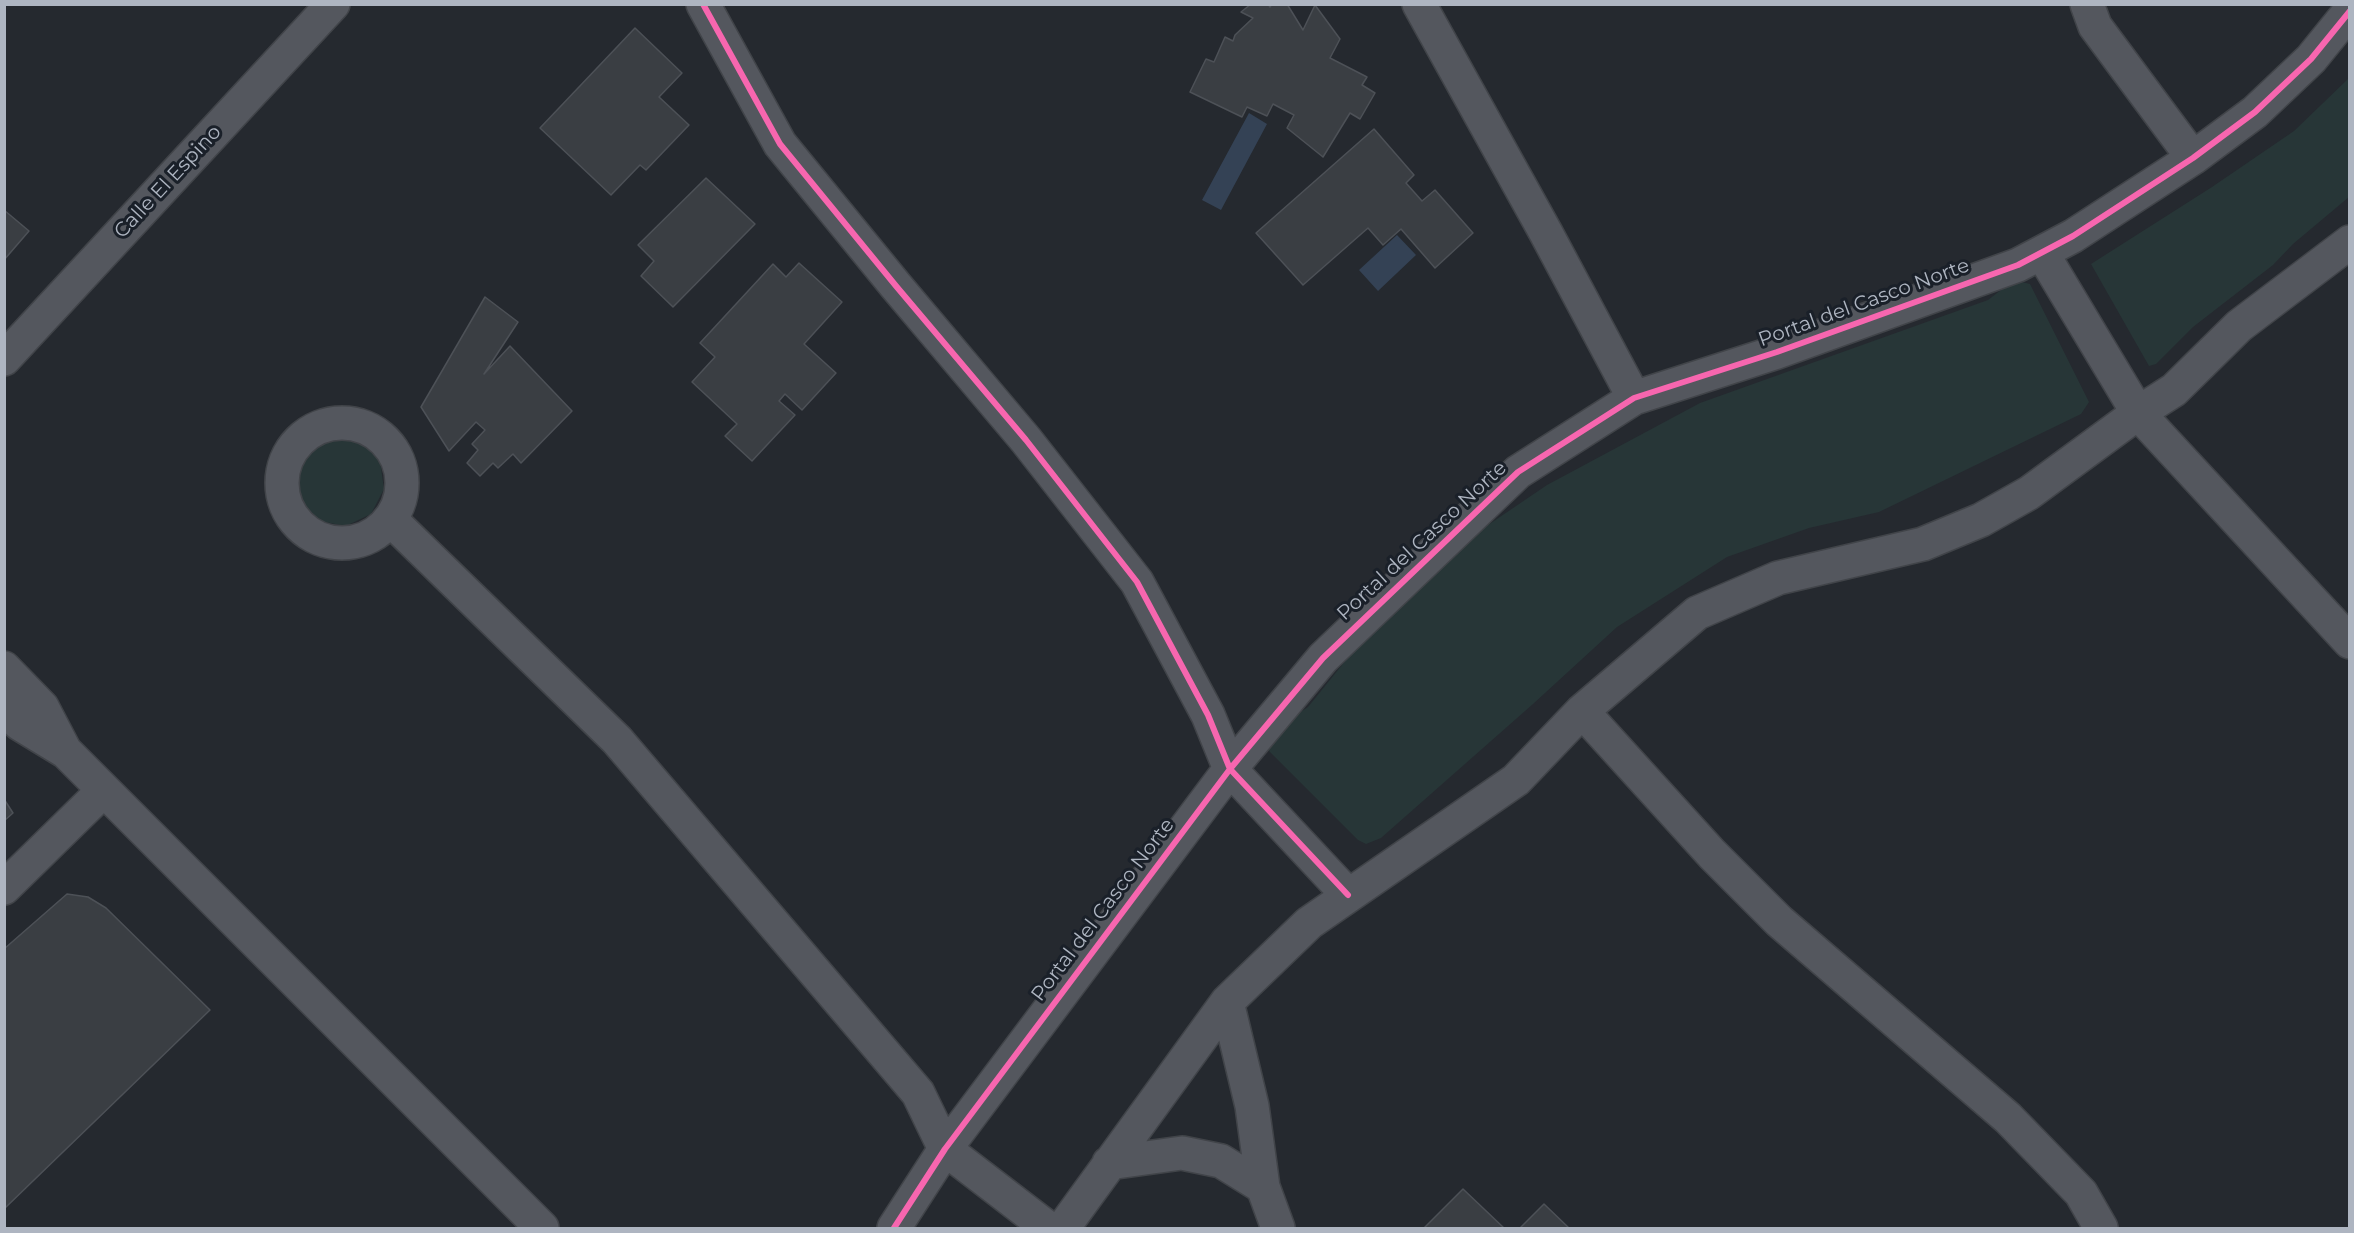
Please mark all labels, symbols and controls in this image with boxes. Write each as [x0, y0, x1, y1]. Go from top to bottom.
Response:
street label: Calle El Espino [109, 120, 227, 244]
street label: Portal del Casco Norte [1755, 254, 1973, 352]
street label: Portal del Casco Norte [1332, 456, 1512, 626]
street label: Portal del Casco Norte [1026, 814, 1180, 1006]

